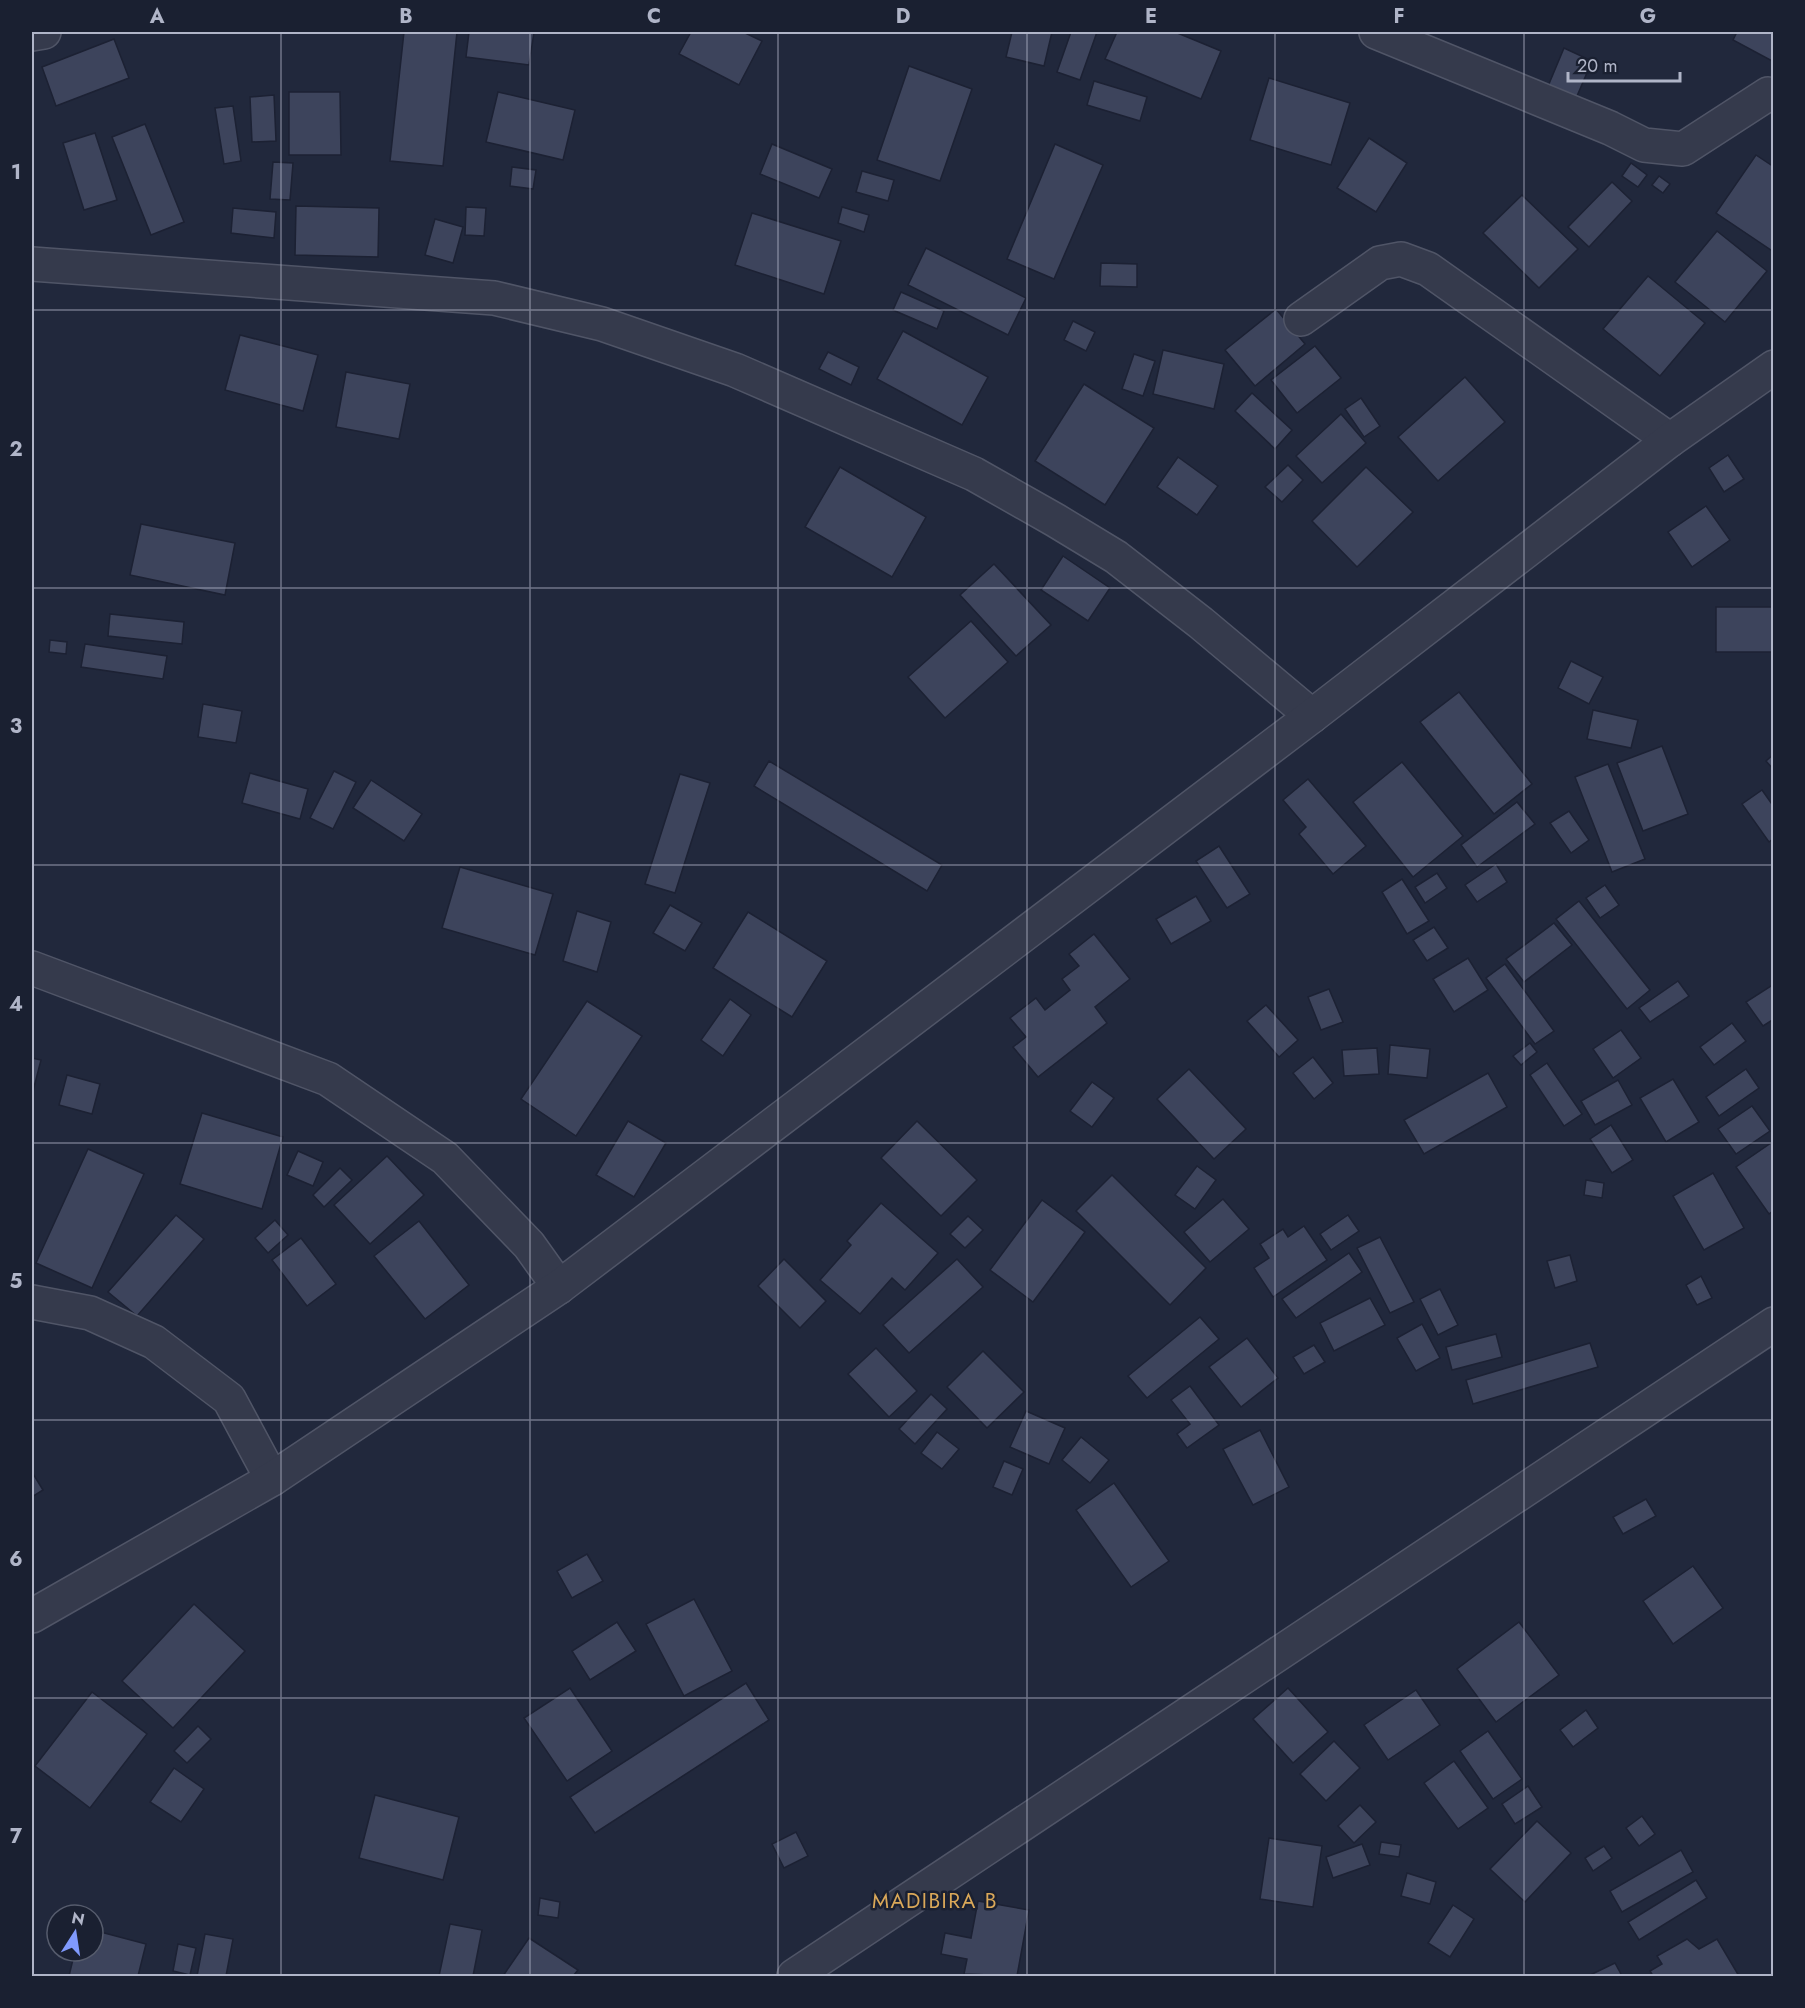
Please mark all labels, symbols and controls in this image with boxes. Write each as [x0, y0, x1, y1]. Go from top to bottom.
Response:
text: A [149, 2, 165, 31]
text: B [399, 2, 413, 31]
text: C [647, 2, 661, 31]
text: D [896, 2, 910, 31]
text: E [1145, 2, 1157, 31]
text: F [1393, 2, 1405, 31]
text: G [1640, 2, 1656, 31]
scale bar [1568, 45, 1680, 83]
text: 20 m [1577, 53, 1617, 79]
text: 1 [11, 158, 21, 187]
text: 2 [9, 435, 23, 464]
text: 3 [10, 712, 22, 741]
text: 4 [9, 990, 23, 1019]
text: 5 [10, 1267, 23, 1296]
text: 6 [9, 1545, 23, 1574]
text: 7 [10, 1822, 23, 1851]
district label: MADIBIRA B [872, 1886, 998, 1916]
north arrow [45, 1903, 105, 1963]
text: N [69, 1906, 87, 1931]

